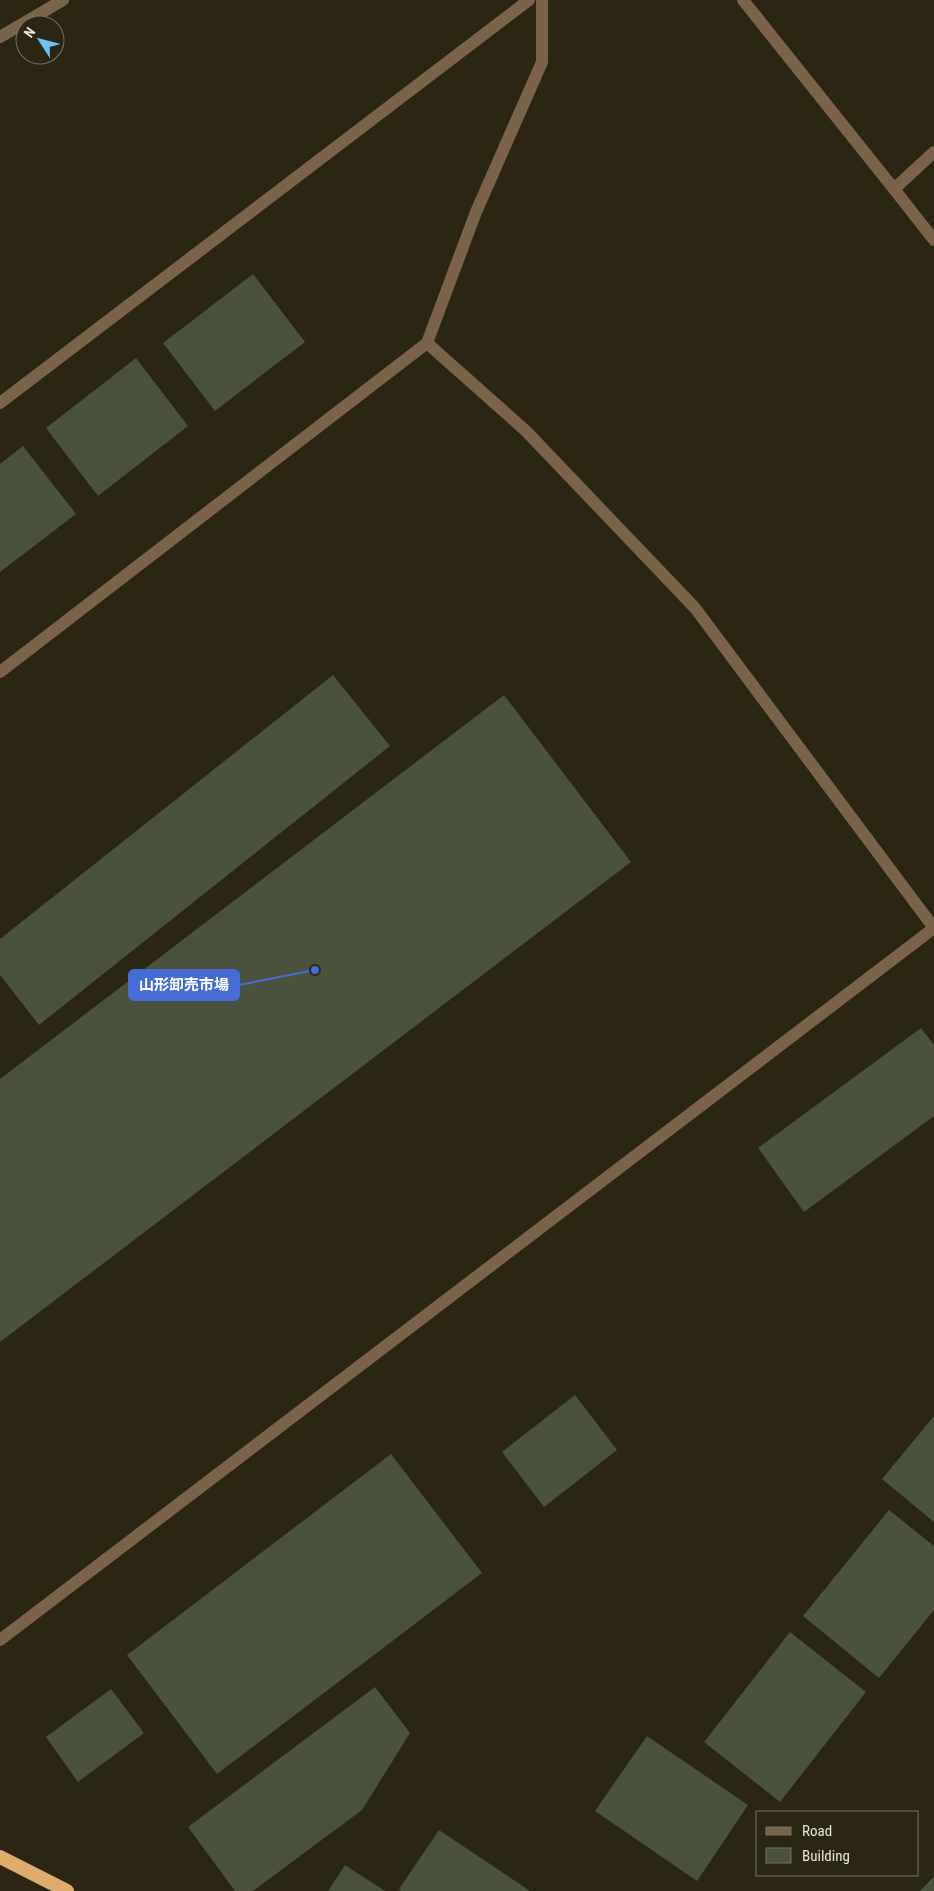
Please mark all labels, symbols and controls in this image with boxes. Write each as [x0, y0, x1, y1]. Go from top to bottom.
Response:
north arrow [15, 15, 65, 65]
text: N [20, 24, 38, 41]
callout: 山形卸売市場 [129, 970, 239, 1000]
text: 山形卸売市場 [139, 976, 229, 994]
legend [756, 1811, 919, 1876]
text: Road [802, 1822, 832, 1840]
text: Building [802, 1847, 850, 1865]

